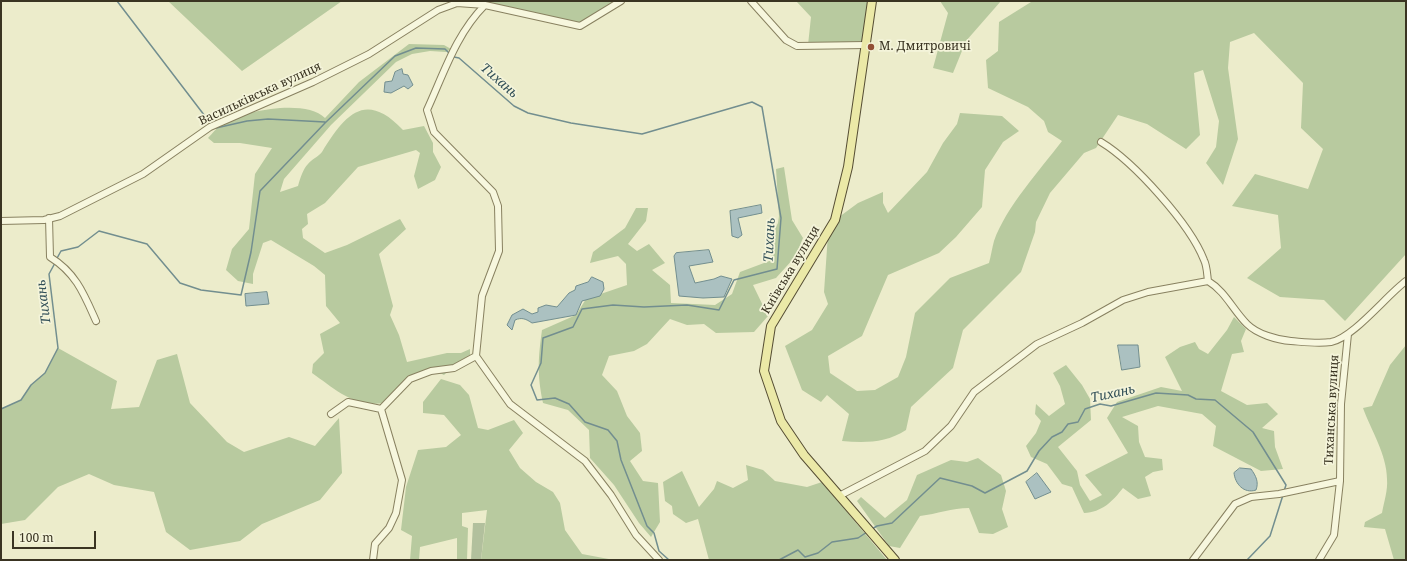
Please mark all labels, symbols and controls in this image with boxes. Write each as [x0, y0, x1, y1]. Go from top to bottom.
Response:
place label: М. Дмитровичі [879, 40, 971, 54]
marker: М. Дмитровичі [866, 42, 876, 52]
street label: Васильківська вулиця [196, 59, 324, 129]
water label: Тихань [477, 60, 521, 102]
water label: Тихань [761, 217, 779, 263]
street label: Київська вулиця [759, 223, 823, 317]
water label: Тихань [34, 279, 54, 325]
street label: Тиханська вулиця [1322, 354, 1342, 466]
water label: Тихань [1089, 382, 1137, 406]
scale bar [14, 523, 98, 549]
text: 100 m [19, 529, 54, 546]

